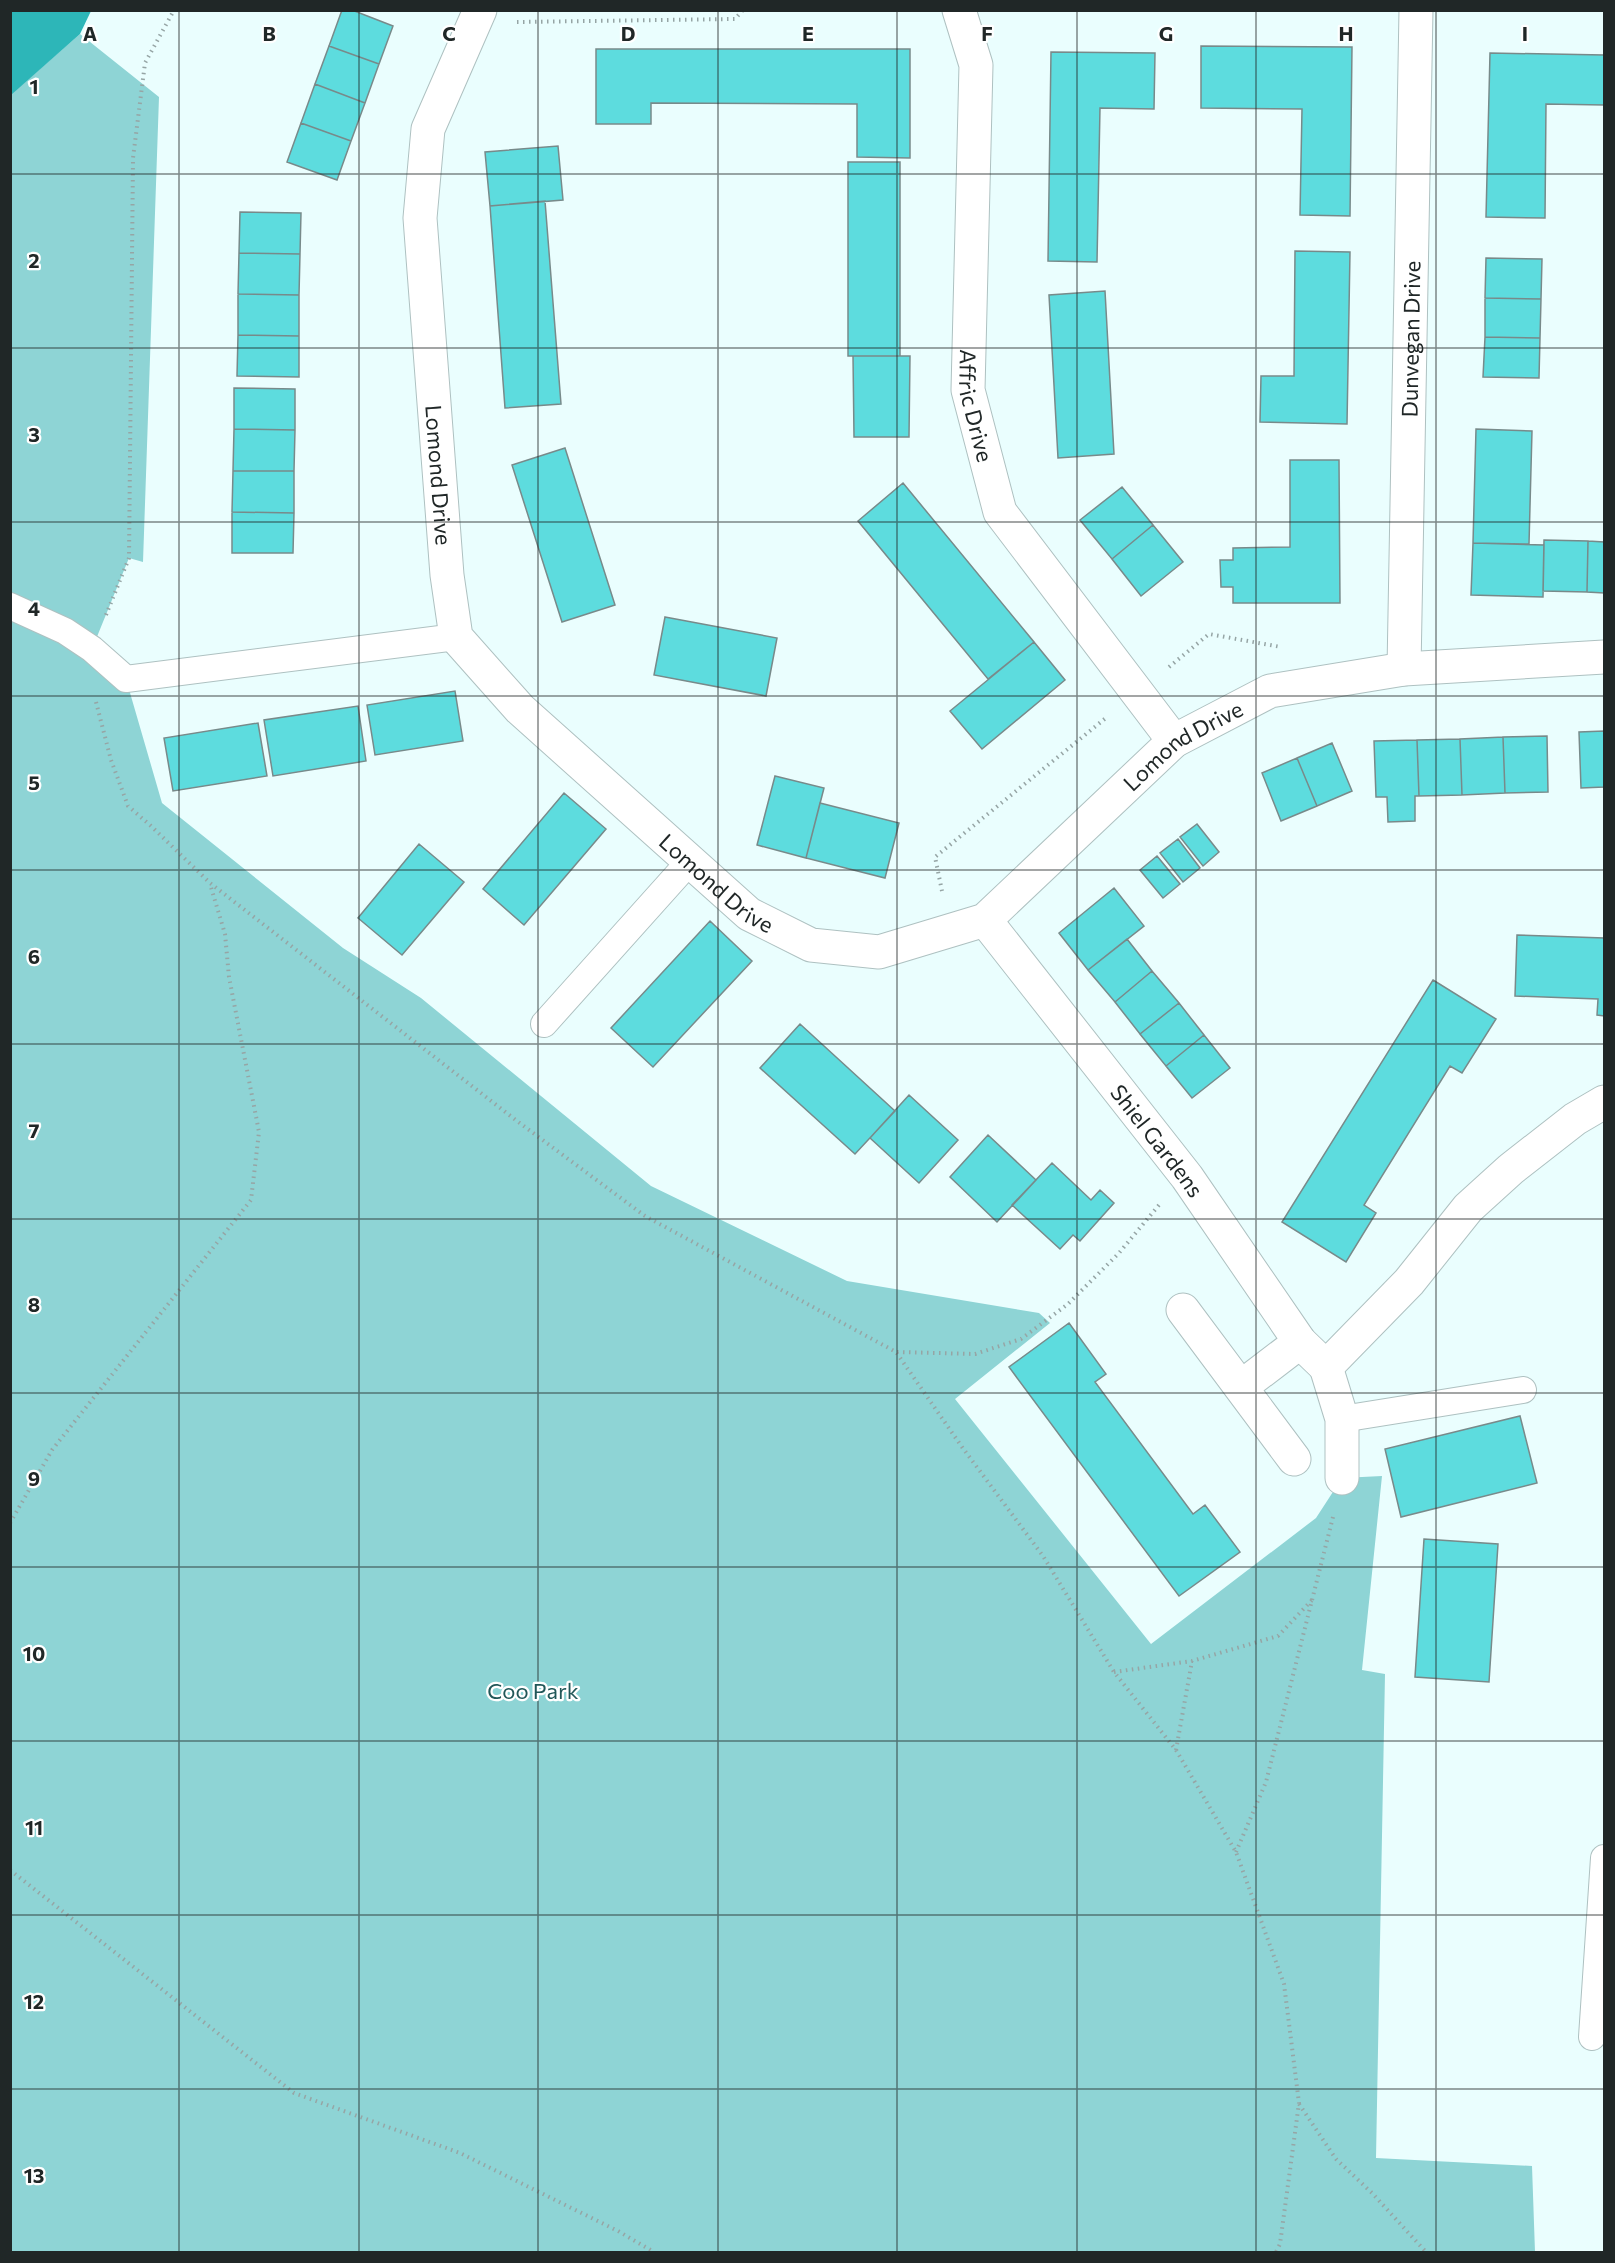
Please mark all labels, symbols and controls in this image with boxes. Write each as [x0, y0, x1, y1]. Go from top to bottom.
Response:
text: A [83, 21, 97, 45]
text: B [262, 21, 276, 45]
text: C [442, 21, 456, 45]
text: D [621, 21, 635, 45]
text: E [802, 21, 814, 45]
text: F [981, 21, 993, 45]
text: G [1159, 21, 1173, 45]
text: H [1339, 21, 1354, 45]
text: I [1522, 21, 1528, 45]
text: 1 [29, 74, 39, 98]
text: 2 [28, 248, 40, 272]
street label: Dunvegan Drive [1395, 260, 1425, 418]
street label: Affric Drive [955, 349, 1000, 465]
street label: Lomond Drive [421, 404, 458, 546]
text: 3 [28, 422, 40, 446]
text: 4 [28, 596, 40, 620]
street label: Lomond Drive [1117, 694, 1247, 796]
text: 5 [28, 770, 40, 794]
street label: Lomond Drive [654, 827, 778, 938]
text: 6 [28, 944, 40, 968]
street label: Shiel Gardens [1106, 1078, 1210, 1202]
text: 7 [29, 1118, 40, 1142]
text: 8 [28, 1292, 40, 1316]
text: 9 [28, 1466, 40, 1490]
text: 10 [23, 1641, 45, 1665]
park label: Coo Park [487, 1677, 579, 1704]
text: 11 [25, 1815, 43, 1839]
text: 12 [24, 1989, 44, 2013]
text: 13 [24, 2163, 44, 2187]

